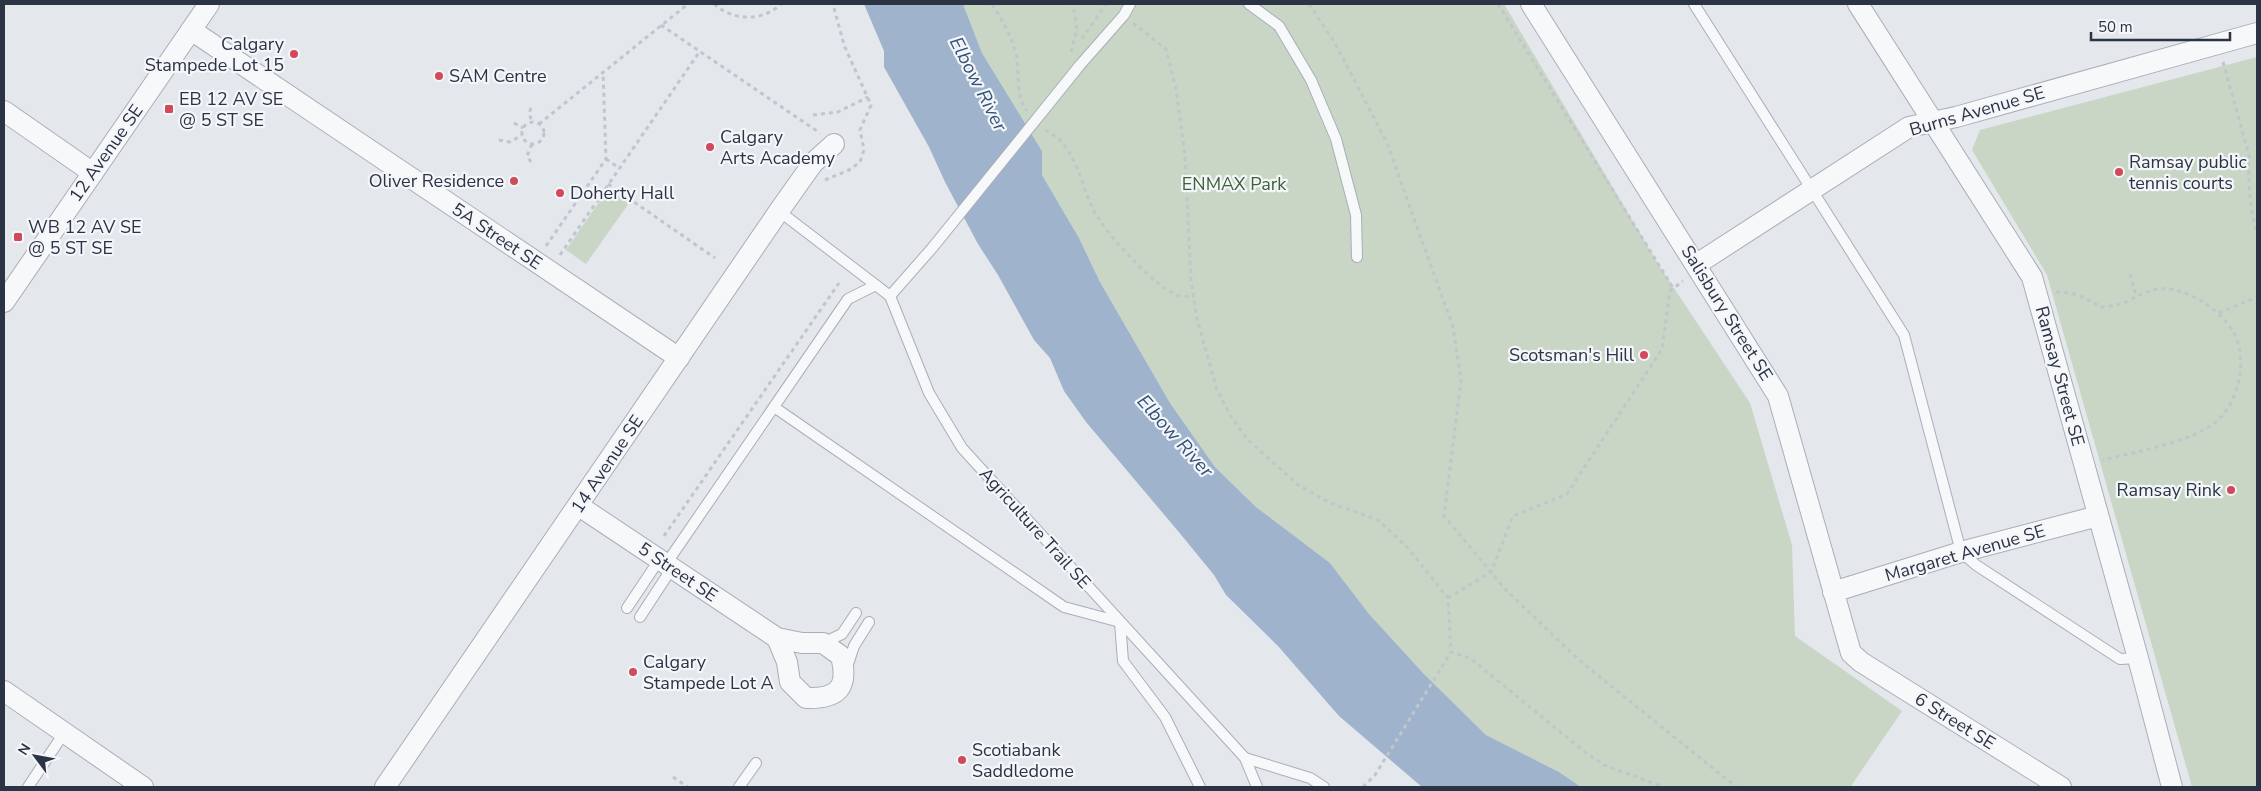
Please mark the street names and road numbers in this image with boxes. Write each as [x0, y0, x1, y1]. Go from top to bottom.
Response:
street label: Burns Avenue SE [1907, 80, 2047, 142]
street label: 12 Avenue SE [64, 100, 148, 206]
street label: 5A Street SE [447, 197, 547, 275]
street label: Salisbury Street SE [1676, 241, 1778, 385]
street label: Ramsay Street SE [2030, 303, 2090, 449]
street label: 14 Avenue SE [565, 410, 649, 518]
street label: Agriculture Trail SE [974, 462, 1096, 594]
street label: Margaret Avenue SE [1882, 519, 2048, 587]
street label: 5 Street SE [634, 537, 722, 607]
street label: 6 Street SE [1910, 687, 2000, 755]

